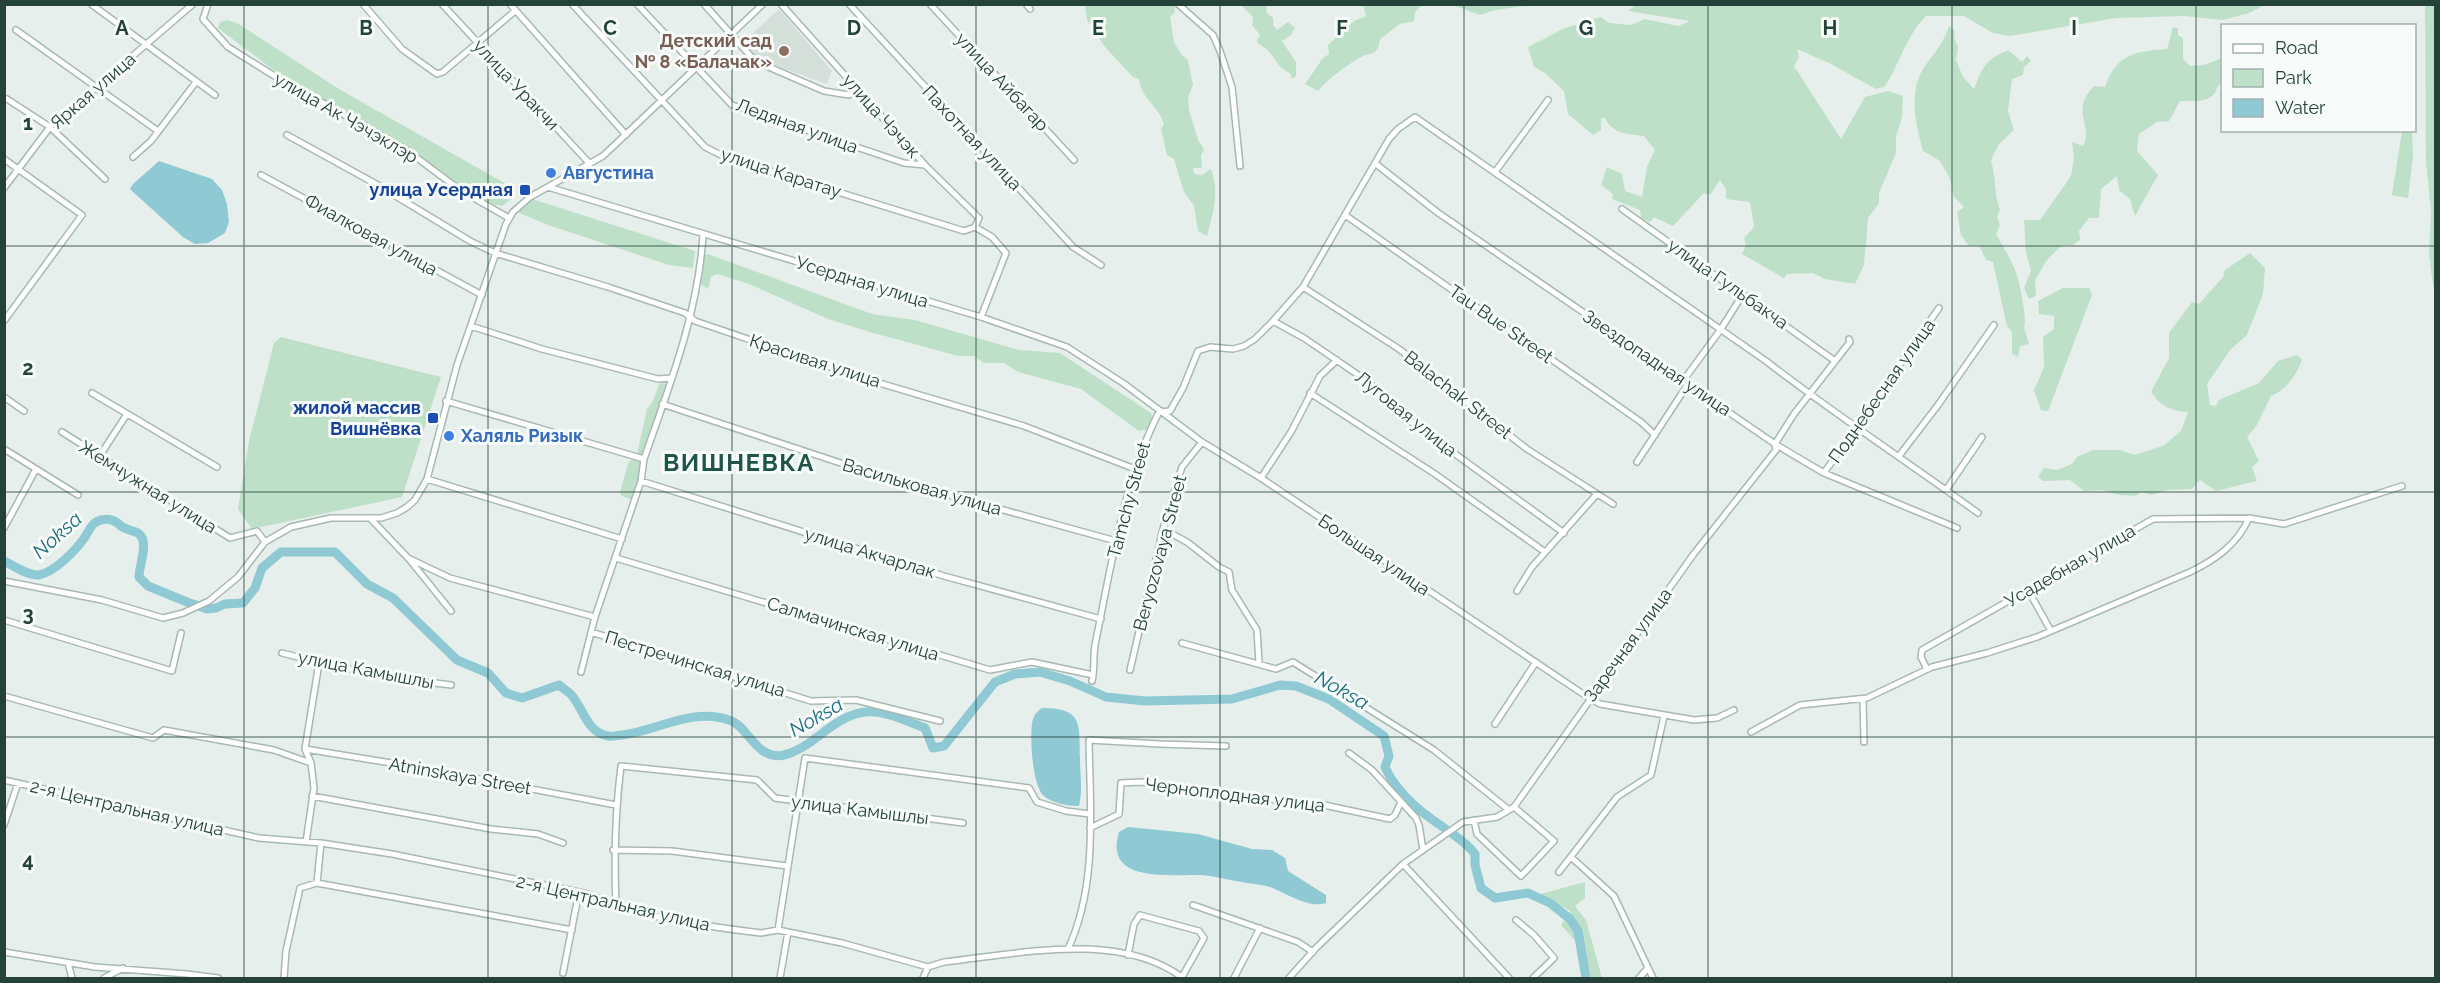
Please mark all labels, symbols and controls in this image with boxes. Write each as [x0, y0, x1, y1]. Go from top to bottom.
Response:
text: A [115, 16, 129, 40]
text: B [359, 16, 373, 40]
text: C [603, 16, 617, 40]
text: D [847, 16, 861, 40]
text: E [1092, 16, 1104, 40]
text: F [1336, 16, 1348, 40]
text: G [1579, 16, 1593, 40]
text: H [1823, 16, 1837, 40]
text: I [2071, 16, 2077, 40]
legend [2221, 24, 2416, 132]
street label: улица Айбагар [951, 28, 1053, 135]
place label: Детский сад № 8 «Балачак» [634, 30, 772, 72]
street label: улица Уракчи [469, 35, 564, 134]
text: Road [2275, 37, 2318, 58]
marker: Детский сад № 8 «Балачак» [777, 44, 791, 58]
street label: Яркая улица [46, 48, 140, 133]
text: Park [2275, 67, 2312, 88]
street label: улица Ак Чэчэклэр [271, 68, 422, 167]
street label: улица Чэчэк [838, 69, 925, 162]
street label: Пахотная улица [918, 81, 1026, 194]
street label: Ледяная улица [733, 94, 861, 157]
text: Water [2275, 97, 2326, 118]
text: 1 [23, 111, 33, 135]
street label: улица Каратау [718, 143, 844, 202]
place label: Августина [563, 162, 654, 183]
marker: Августина [544, 166, 558, 180]
place label: улица Усердная [369, 179, 513, 200]
marker: улица Усердная [518, 183, 532, 197]
street label: Фиалковая улица [301, 189, 441, 280]
street label: улица Гульбакча [1664, 234, 1793, 333]
street label: Усердная улица [793, 251, 931, 312]
street label: Tau Bue Street [1445, 280, 1557, 367]
street label: Звездопадная улица [1579, 305, 1735, 420]
street label: Поднебесная улица [1824, 315, 1939, 467]
street label: Красивая улица [747, 329, 883, 392]
street label: Balachak Street [1400, 346, 1516, 443]
text: 2 [22, 356, 34, 380]
street label: Луговая улица [1351, 366, 1461, 461]
place label: жилой массив Вишнёвка [293, 397, 421, 439]
marker: жилой массив Вишнёвка [426, 411, 440, 425]
place label: Халяль Ризык [460, 425, 583, 446]
marker: Халяль Ризык [442, 429, 456, 443]
street label: Жемчужная улица [76, 436, 221, 537]
street label: Tamchy Street [1103, 439, 1154, 560]
district label: ВИШНЕВКА [663, 448, 815, 477]
street label: Васильковая улица [840, 454, 1004, 519]
street label: Beryozovaya Street [1129, 473, 1190, 633]
water label: Noksa [27, 507, 87, 563]
street label: Большая улица [1315, 510, 1434, 600]
street label: Усадебная улица [2001, 520, 2139, 612]
street label: улица Акчарлак [802, 523, 938, 582]
street label: Заречная улица [1579, 584, 1676, 706]
street label: Салмачинская улица [765, 592, 942, 665]
text: 3 [22, 602, 34, 626]
street label: Пестречинская улица [602, 626, 788, 701]
street label: улица Камышлы [296, 646, 436, 693]
water label: Noksa [1311, 665, 1373, 715]
water label: Noksa [785, 692, 847, 742]
street label: Atninskaya Street [387, 753, 533, 798]
street label: Черноплодная улица [1144, 773, 1326, 816]
street label: 2-я Центральная улица [28, 775, 226, 840]
street label: улица Камышлы [790, 791, 930, 828]
text: 4 [22, 848, 34, 872]
street label: 2-я Центральная улица [514, 870, 712, 935]

